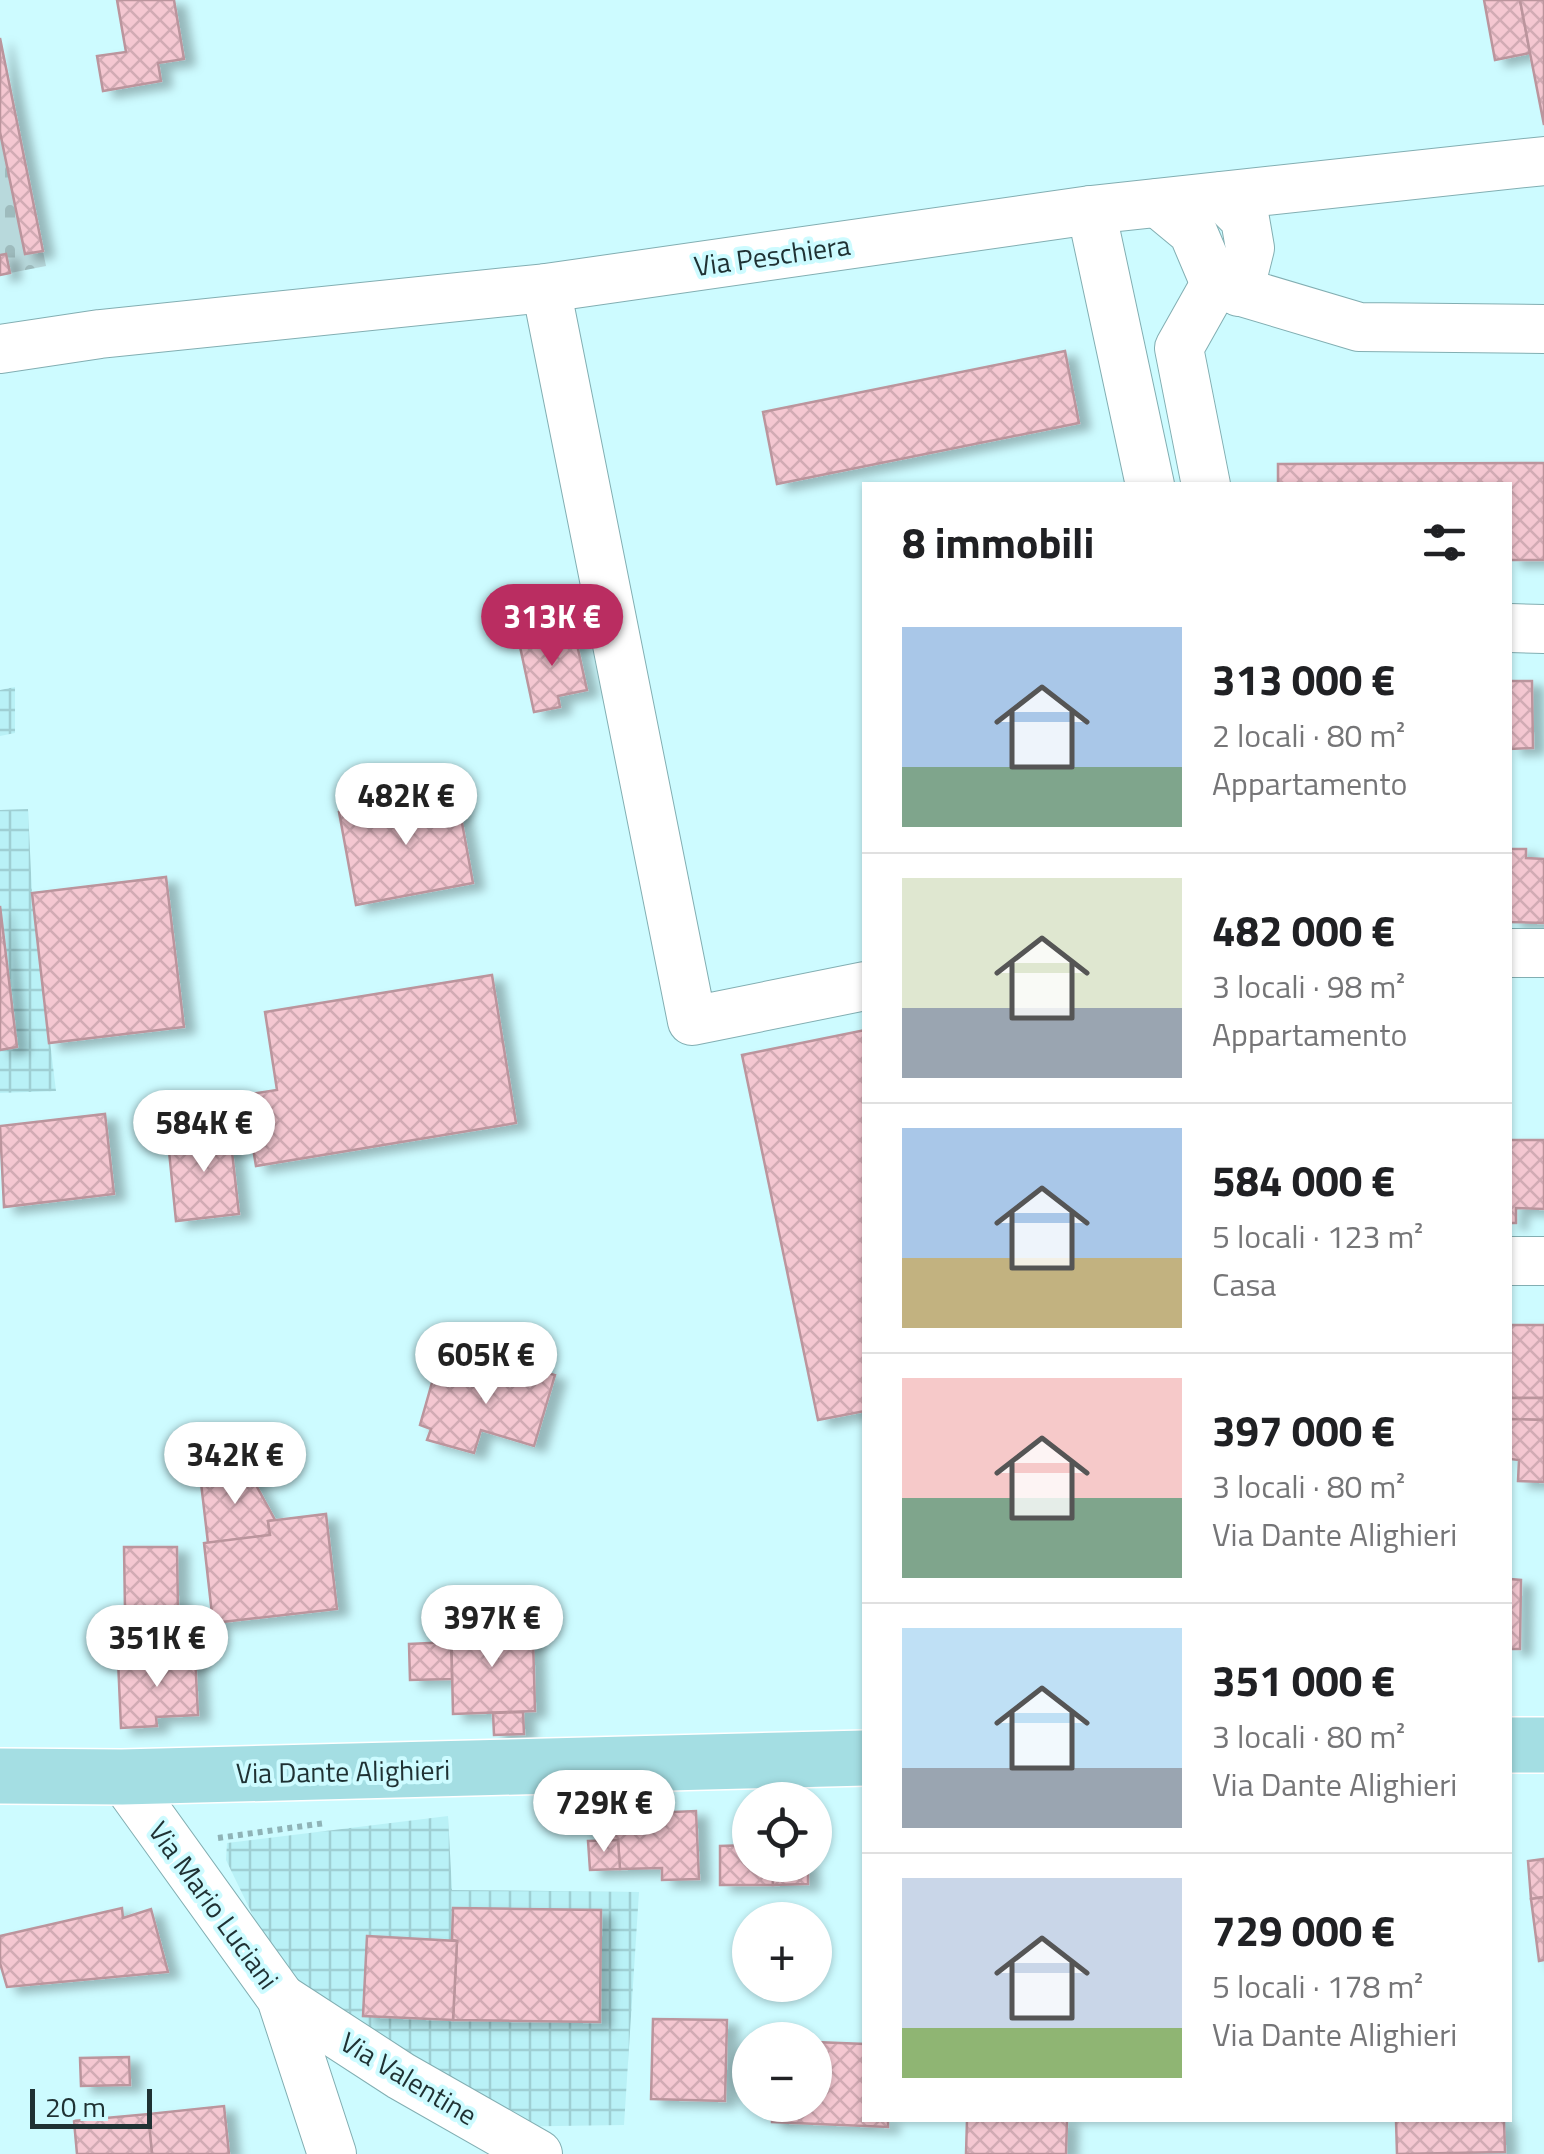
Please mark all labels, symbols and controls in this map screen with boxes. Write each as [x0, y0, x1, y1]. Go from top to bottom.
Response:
street label: Via Peschiera [691, 223, 853, 287]
text: 8 immobili [902, 510, 1094, 574]
icon: filters [1417, 515, 1472, 570]
pin: 313K € [471, 584, 633, 669]
text: 313K € [503, 592, 601, 640]
text: 313 000 € [1212, 647, 1395, 711]
icon: home [982, 667, 1102, 787]
text: 2 locali · 80 m² [1212, 711, 1405, 759]
text: Appartamento [1212, 759, 1407, 807]
pin: 482K € [325, 763, 487, 848]
text: 482K € [357, 771, 455, 819]
text: 482 000 € [1212, 898, 1395, 962]
icon: home [982, 918, 1102, 1038]
text: 3 locali · 98 m² [1212, 962, 1405, 1010]
text: Appartamento [1212, 1010, 1407, 1058]
pin: 584K € [123, 1090, 285, 1175]
text: 584K € [155, 1098, 253, 1146]
text: 584 000 € [1212, 1148, 1395, 1212]
icon: home [982, 1168, 1102, 1288]
text: 5 locali · 123 m² [1212, 1212, 1423, 1260]
text: Casa [1212, 1260, 1276, 1308]
pin: 605K € [405, 1322, 567, 1407]
text: 605K € [437, 1330, 535, 1378]
text: 397 000 € [1212, 1398, 1395, 1462]
icon: home [982, 1418, 1102, 1538]
pin: 342K € [154, 1422, 316, 1507]
text: 342K € [186, 1430, 284, 1478]
text: 3 locali · 80 m² [1212, 1462, 1405, 1510]
text: Via Dante Alighieri [1212, 1510, 1457, 1558]
pin: 397K € [411, 1585, 573, 1670]
text: 397K € [443, 1593, 541, 1641]
pin: 351K € [76, 1605, 238, 1690]
text: 351K € [108, 1613, 206, 1661]
text: 351 000 € [1212, 1648, 1395, 1712]
icon: home [982, 1668, 1102, 1788]
text: 3 locali · 80 m² [1212, 1712, 1405, 1760]
street label: Via Dante Alighieri [235, 1748, 451, 1794]
text: Via Dante Alighieri [1212, 1760, 1457, 1808]
pin: 729K € [523, 1770, 685, 1855]
text: 729K € [555, 1778, 653, 1826]
map controls [732, 1782, 832, 2122]
button: locate [732, 1782, 832, 1882]
street label: Via Mario Luciani [138, 1812, 290, 1998]
text: 729 000 € [1212, 1898, 1395, 1962]
button: + [732, 1902, 832, 2002]
icon: home [982, 1918, 1102, 2038]
text: 5 locali · 178 m² [1212, 1962, 1423, 2010]
text: Via Dante Alighieri [1212, 2010, 1457, 2058]
street label: Via Valentine [332, 2020, 486, 2136]
button: − [732, 2022, 832, 2122]
scale bar [30, 2084, 152, 2128]
text: 20 m [45, 2085, 106, 2128]

